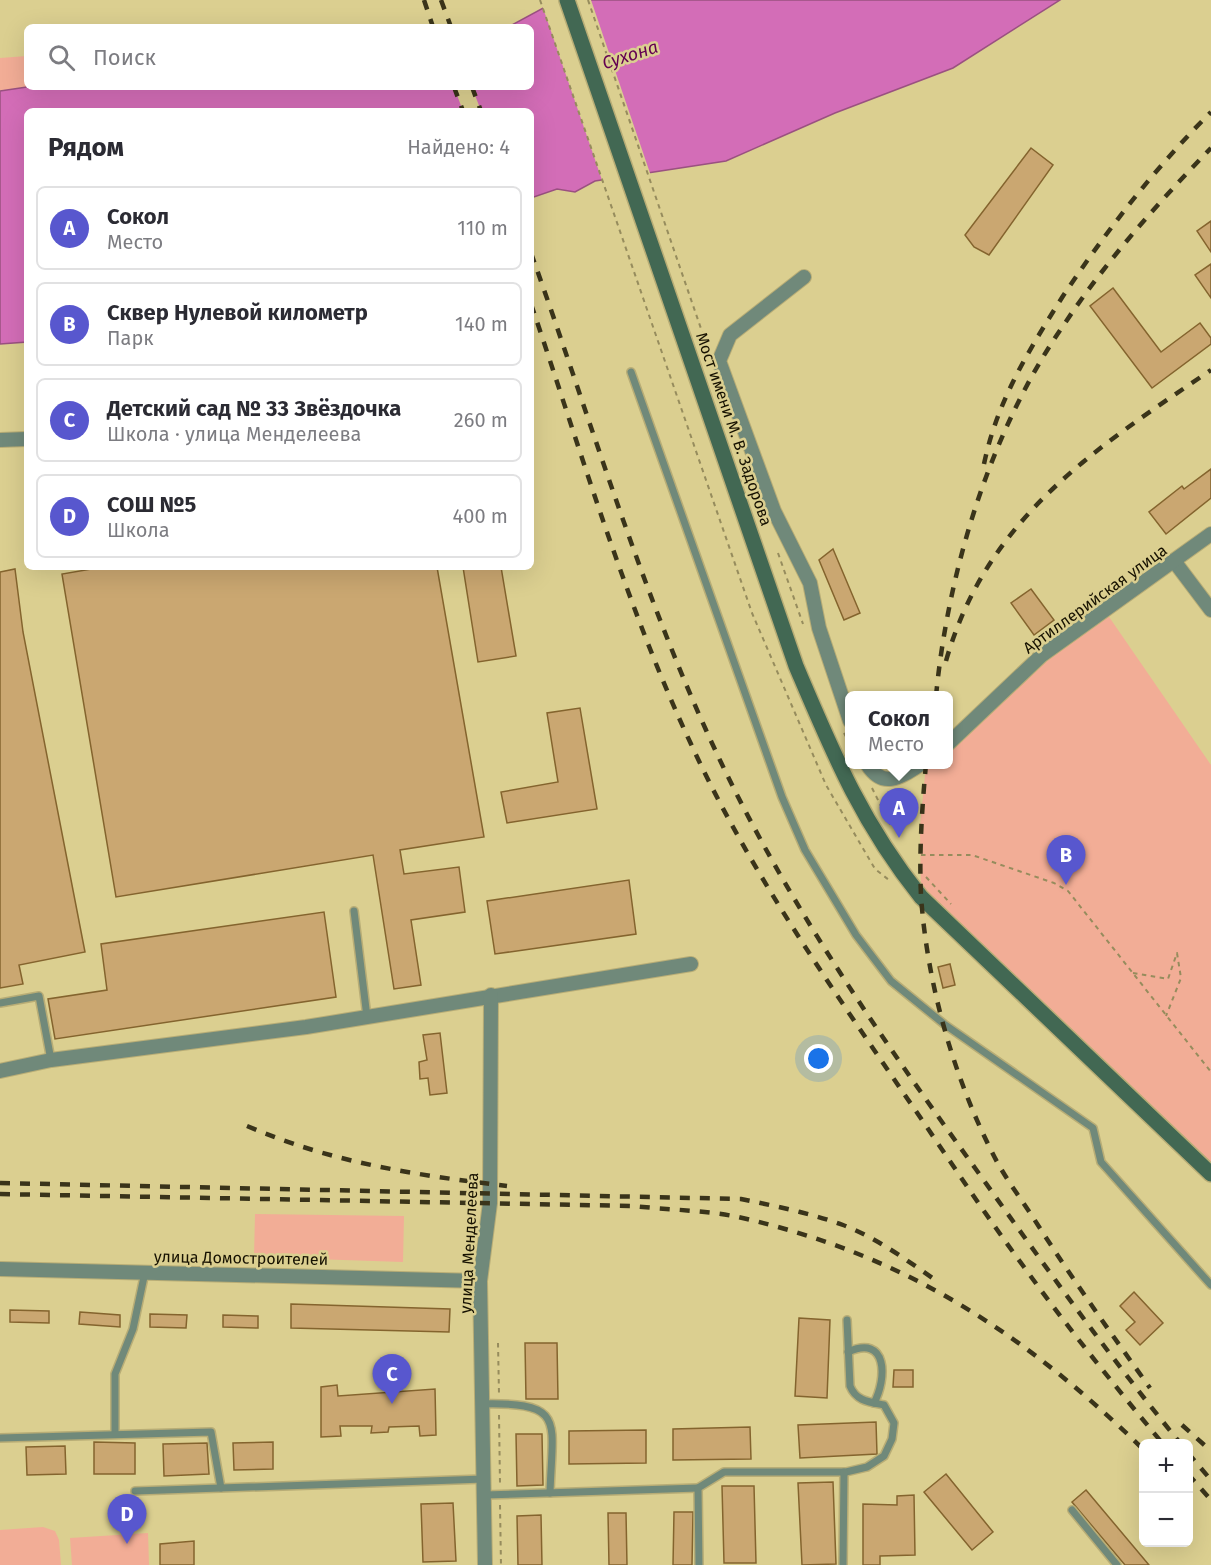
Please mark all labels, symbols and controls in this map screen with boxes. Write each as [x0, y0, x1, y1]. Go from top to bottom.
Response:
search box [24, 24, 534, 90]
water label: Сухона [599, 36, 661, 74]
icon: search [45, 41, 78, 74]
text: Поиск [93, 44, 156, 71]
text: Рядом [48, 132, 124, 163]
text: Найдено: 4 [407, 135, 510, 159]
text: Сокол [107, 203, 169, 230]
text: A [64, 216, 75, 240]
text: 110 m [457, 216, 508, 240]
text: Место [107, 230, 163, 254]
text: Сквер Нулевой километр [107, 299, 368, 326]
text: B [63, 312, 76, 336]
text: 140 m [455, 312, 508, 336]
text: Парк [107, 326, 154, 350]
street label: Мост имени М. В. Задорова [692, 330, 776, 528]
text: Детский сад № 33 Звёздочка [107, 395, 401, 422]
text: C [64, 408, 75, 432]
text: 260 m [454, 408, 508, 432]
text: Школа · улица Менделеева [107, 422, 361, 446]
text: СОШ №5 [107, 491, 196, 518]
text: D [63, 504, 76, 528]
text: 400 m [453, 504, 508, 528]
text: Школа [107, 518, 170, 542]
street label: Артиллерийская улица [1019, 540, 1171, 658]
popup [845, 691, 953, 769]
text: Сокол [868, 705, 930, 732]
text: Место [868, 732, 924, 756]
pin: A [880, 788, 918, 838]
pin: B [1046, 836, 1086, 885]
your location [804, 1044, 833, 1073]
street label: улица Менделеева [456, 1172, 482, 1314]
street label: улица Домостроителей [154, 1247, 328, 1269]
pin: C [372, 1354, 412, 1404]
map controls [1139, 1439, 1193, 1547]
button: + [1139, 1439, 1193, 1493]
button: − [1139, 1493, 1193, 1547]
pin: D [108, 1494, 146, 1544]

